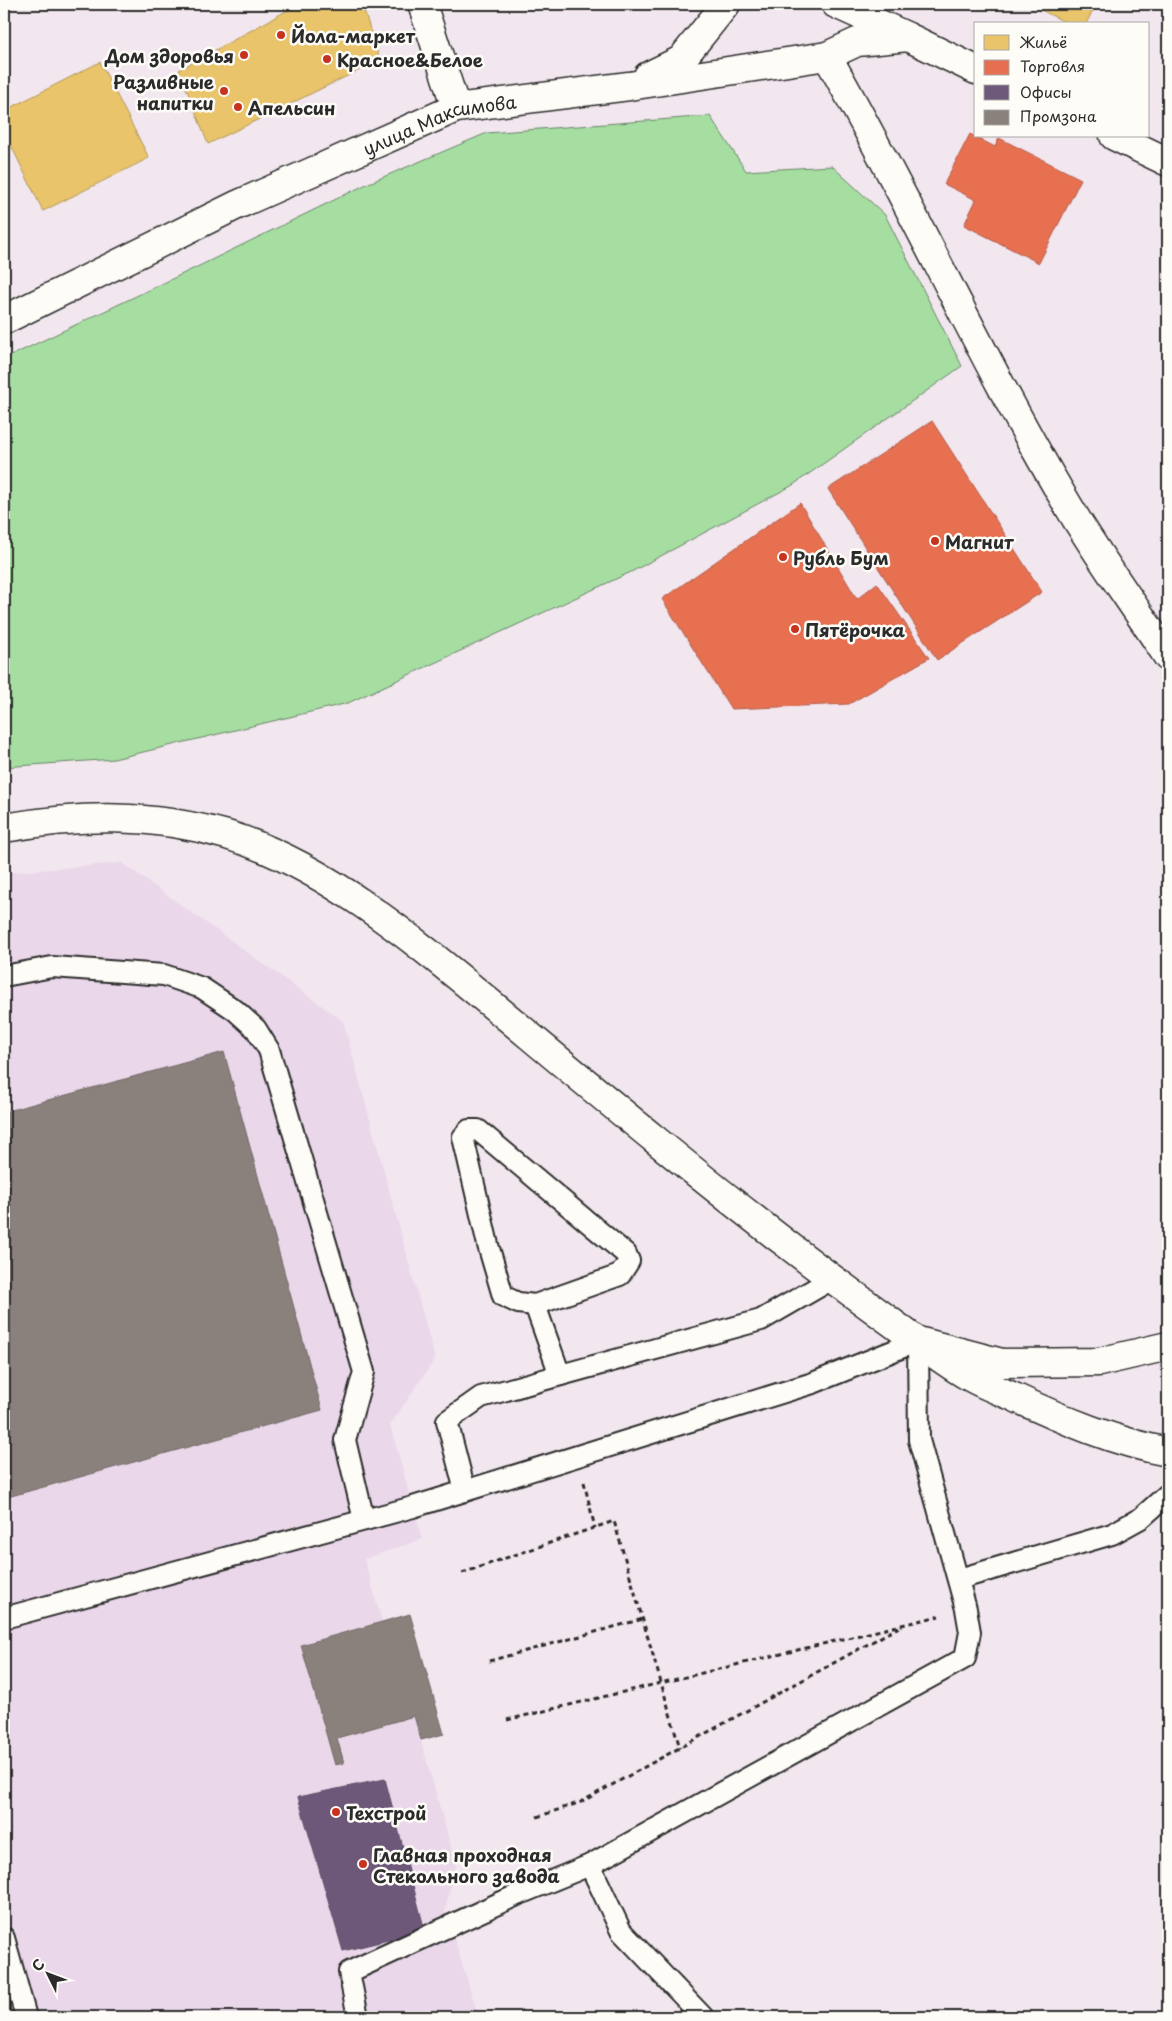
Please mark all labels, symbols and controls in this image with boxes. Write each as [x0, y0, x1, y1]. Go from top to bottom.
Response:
place label: Йола-маркет [291, 22, 416, 49]
legend [974, 22, 1150, 138]
marker: Йола-маркет [275, 29, 287, 41]
text: Жильё [1019, 30, 1067, 53]
place label: Дом здоровья [104, 42, 234, 69]
place label: Красное&Белое [337, 46, 483, 73]
marker: Дом здоровья [238, 49, 250, 61]
marker: Красное&Белое [321, 53, 333, 65]
text: Торговля [1020, 54, 1085, 77]
place label: Разливные напитки [113, 68, 214, 116]
text: Офисы [1020, 80, 1072, 103]
marker: Разливные напитки [218, 85, 230, 97]
street label: улица Максимова [358, 87, 519, 161]
place label: Апельсин [248, 94, 335, 121]
marker: Апельсин [232, 101, 244, 113]
text: Промзона [1020, 104, 1097, 127]
place label: Магнит [945, 528, 1014, 555]
marker: Магнит [929, 535, 941, 547]
place label: Рубль Бум [793, 544, 889, 571]
marker: Рубль Бум [777, 551, 789, 563]
place label: Пятёрочка [805, 616, 906, 643]
marker: Пятёрочка [789, 623, 801, 635]
place label: Техстрой [346, 1799, 426, 1826]
marker: Техстрой [330, 1806, 342, 1818]
place label: Главная проходная Стекольного завода [373, 1841, 560, 1889]
marker: Главная проходная Стекольного завода [357, 1858, 369, 1870]
north arrow [22, 1948, 72, 1998]
text: С [27, 1954, 49, 1976]

